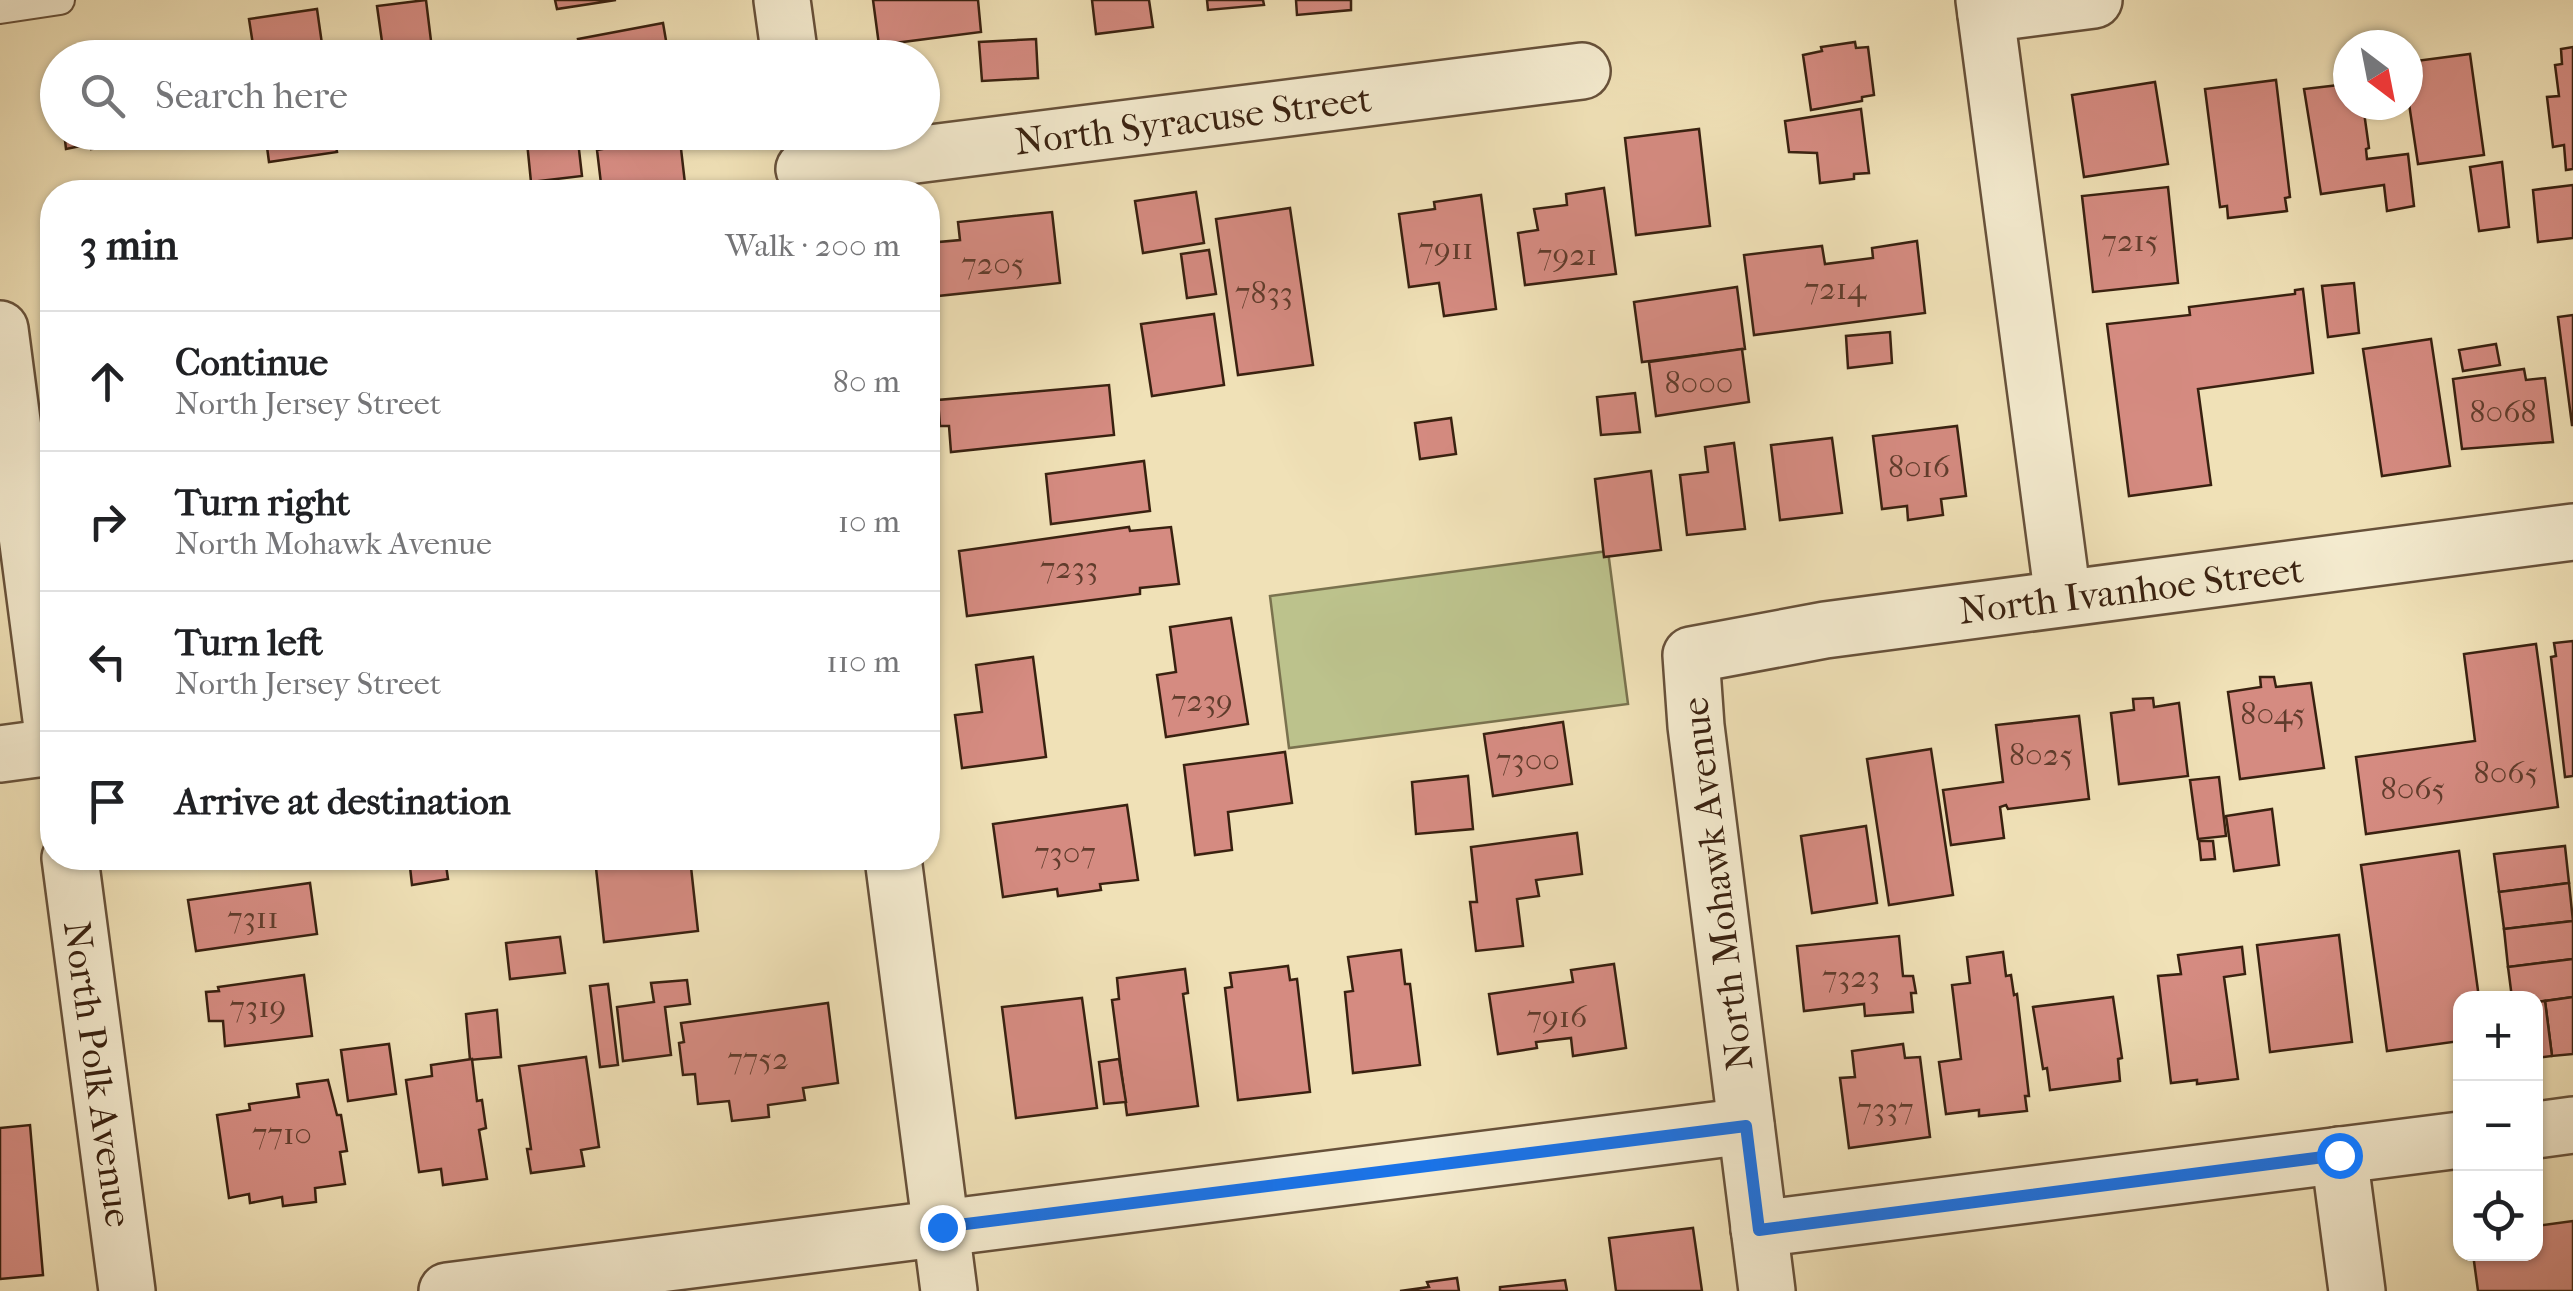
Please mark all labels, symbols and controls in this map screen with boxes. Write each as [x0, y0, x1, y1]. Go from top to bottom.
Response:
north arrow [2333, 30, 2423, 120]
search box [40, 40, 940, 150]
icon: search [75, 68, 130, 123]
text: Search here [155, 73, 348, 118]
street label: North Syracuse Street [1012, 76, 1374, 165]
text: 3 min [80, 221, 178, 270]
house number: 7215 [2102, 222, 2158, 259]
text: Walk · 200 m [725, 227, 900, 264]
house number: 7911 [1418, 230, 1474, 267]
house number: 7921 [1537, 236, 1597, 273]
house number: 7205 [961, 245, 1025, 282]
house number: 7214 [1804, 270, 1867, 307]
house number: 7833 [1235, 274, 1293, 311]
text: Continue [175, 340, 328, 385]
icon: ahead [80, 354, 135, 409]
text: 80 m [833, 363, 900, 400]
house number: 8000 [1664, 364, 1734, 401]
text: North Jersey Street [175, 385, 441, 422]
house number: 8068 [2469, 393, 2537, 430]
house number: 8016 [1888, 448, 1951, 485]
text: Turn right [175, 480, 350, 525]
icon: right [80, 494, 135, 549]
text: 10 m [838, 503, 900, 540]
text: North Mohawk Avenue [175, 525, 492, 562]
street label: North Ivanhoe Street [1956, 547, 2306, 634]
house number: 7233 [1040, 549, 1098, 586]
text: Turn left [175, 620, 323, 665]
icon: left [80, 634, 135, 689]
text: 110 m [826, 643, 900, 680]
text: North Jersey Street [175, 665, 441, 702]
house number: 7239 [1171, 682, 1233, 719]
street label: North Mohawk Avenue [1672, 695, 1763, 1073]
house number: 8045 [2240, 695, 2306, 732]
house number: 8025 [2009, 736, 2073, 773]
house number: 7300 [1496, 741, 1560, 778]
house number: 8065 [2474, 754, 2538, 791]
house number: 8065 [2381, 770, 2445, 807]
icon: arrive [80, 774, 135, 829]
text: Arrive at destination [175, 779, 511, 824]
house number: 7307 [1034, 834, 1096, 871]
house number: 7311 [227, 899, 279, 936]
street label: North Polk Avenue [54, 918, 141, 1230]
house number: 7323 [1822, 958, 1880, 995]
house number: 7319 [230, 988, 286, 1025]
map controls [2453, 991, 2543, 1261]
button: + [2453, 991, 2543, 1081]
house number: 7916 [1527, 998, 1588, 1035]
house number: 7752 [727, 1040, 789, 1077]
button: − [2453, 1081, 2543, 1171]
house number: 7337 [1856, 1090, 1914, 1127]
house number: 7710 [252, 1115, 312, 1152]
route start [2317, 1133, 2363, 1179]
button: locate [2453, 1171, 2543, 1261]
route end [920, 1205, 966, 1251]

